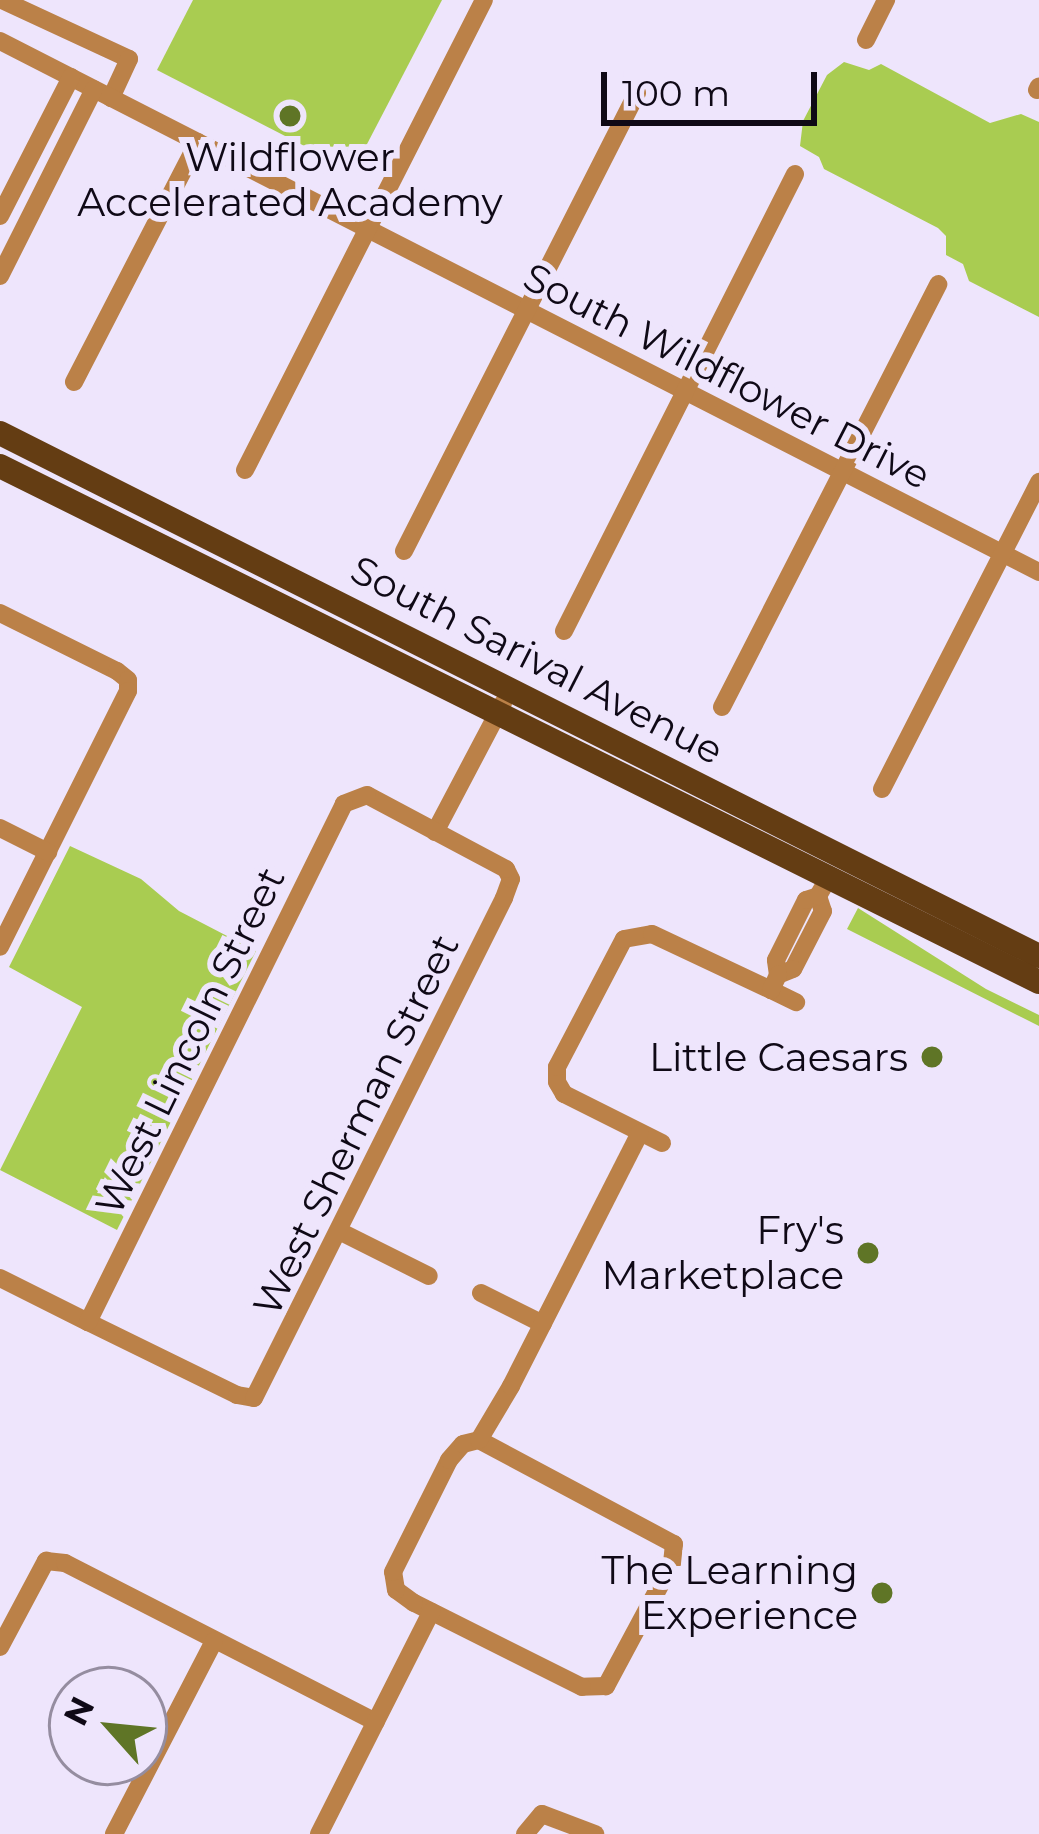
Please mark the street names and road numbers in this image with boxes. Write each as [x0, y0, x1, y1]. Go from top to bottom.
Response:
street label: South Wildflower Drive [516, 253, 938, 499]
street label: South Sarival Avenue [343, 546, 731, 774]
street label: West Lincoln Street [86, 860, 294, 1222]
street label: West Sherman Street [243, 927, 469, 1323]

